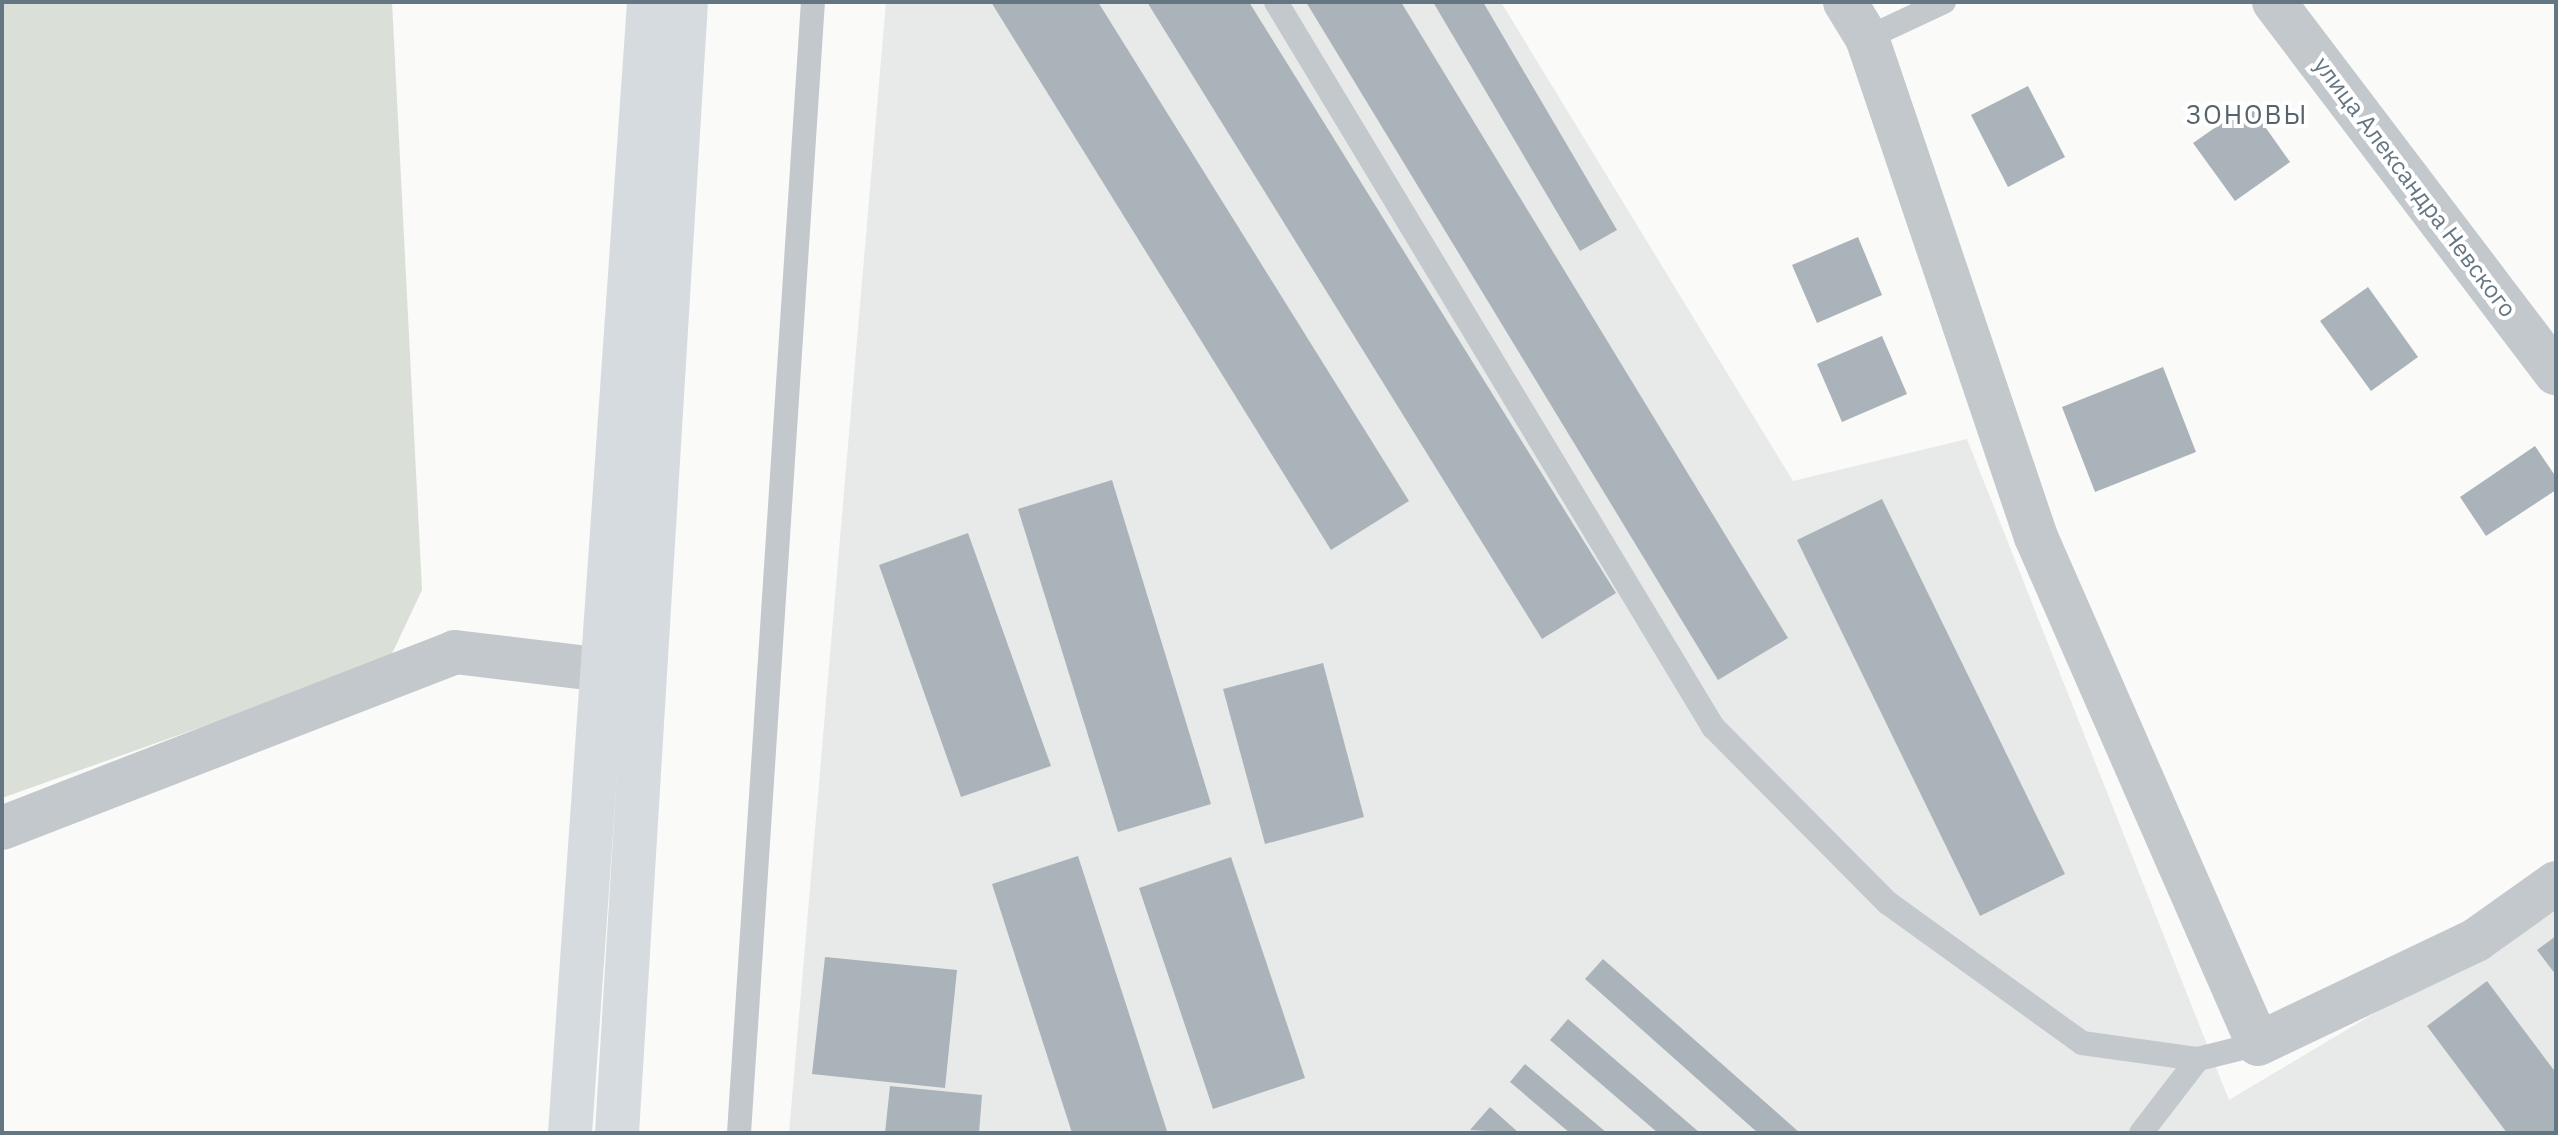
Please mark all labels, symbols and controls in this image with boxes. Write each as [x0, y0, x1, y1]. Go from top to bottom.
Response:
street label: улица Александра Невского [2308, 51, 2522, 323]
district label: ЗОНОВЫ [2186, 99, 2308, 131]

